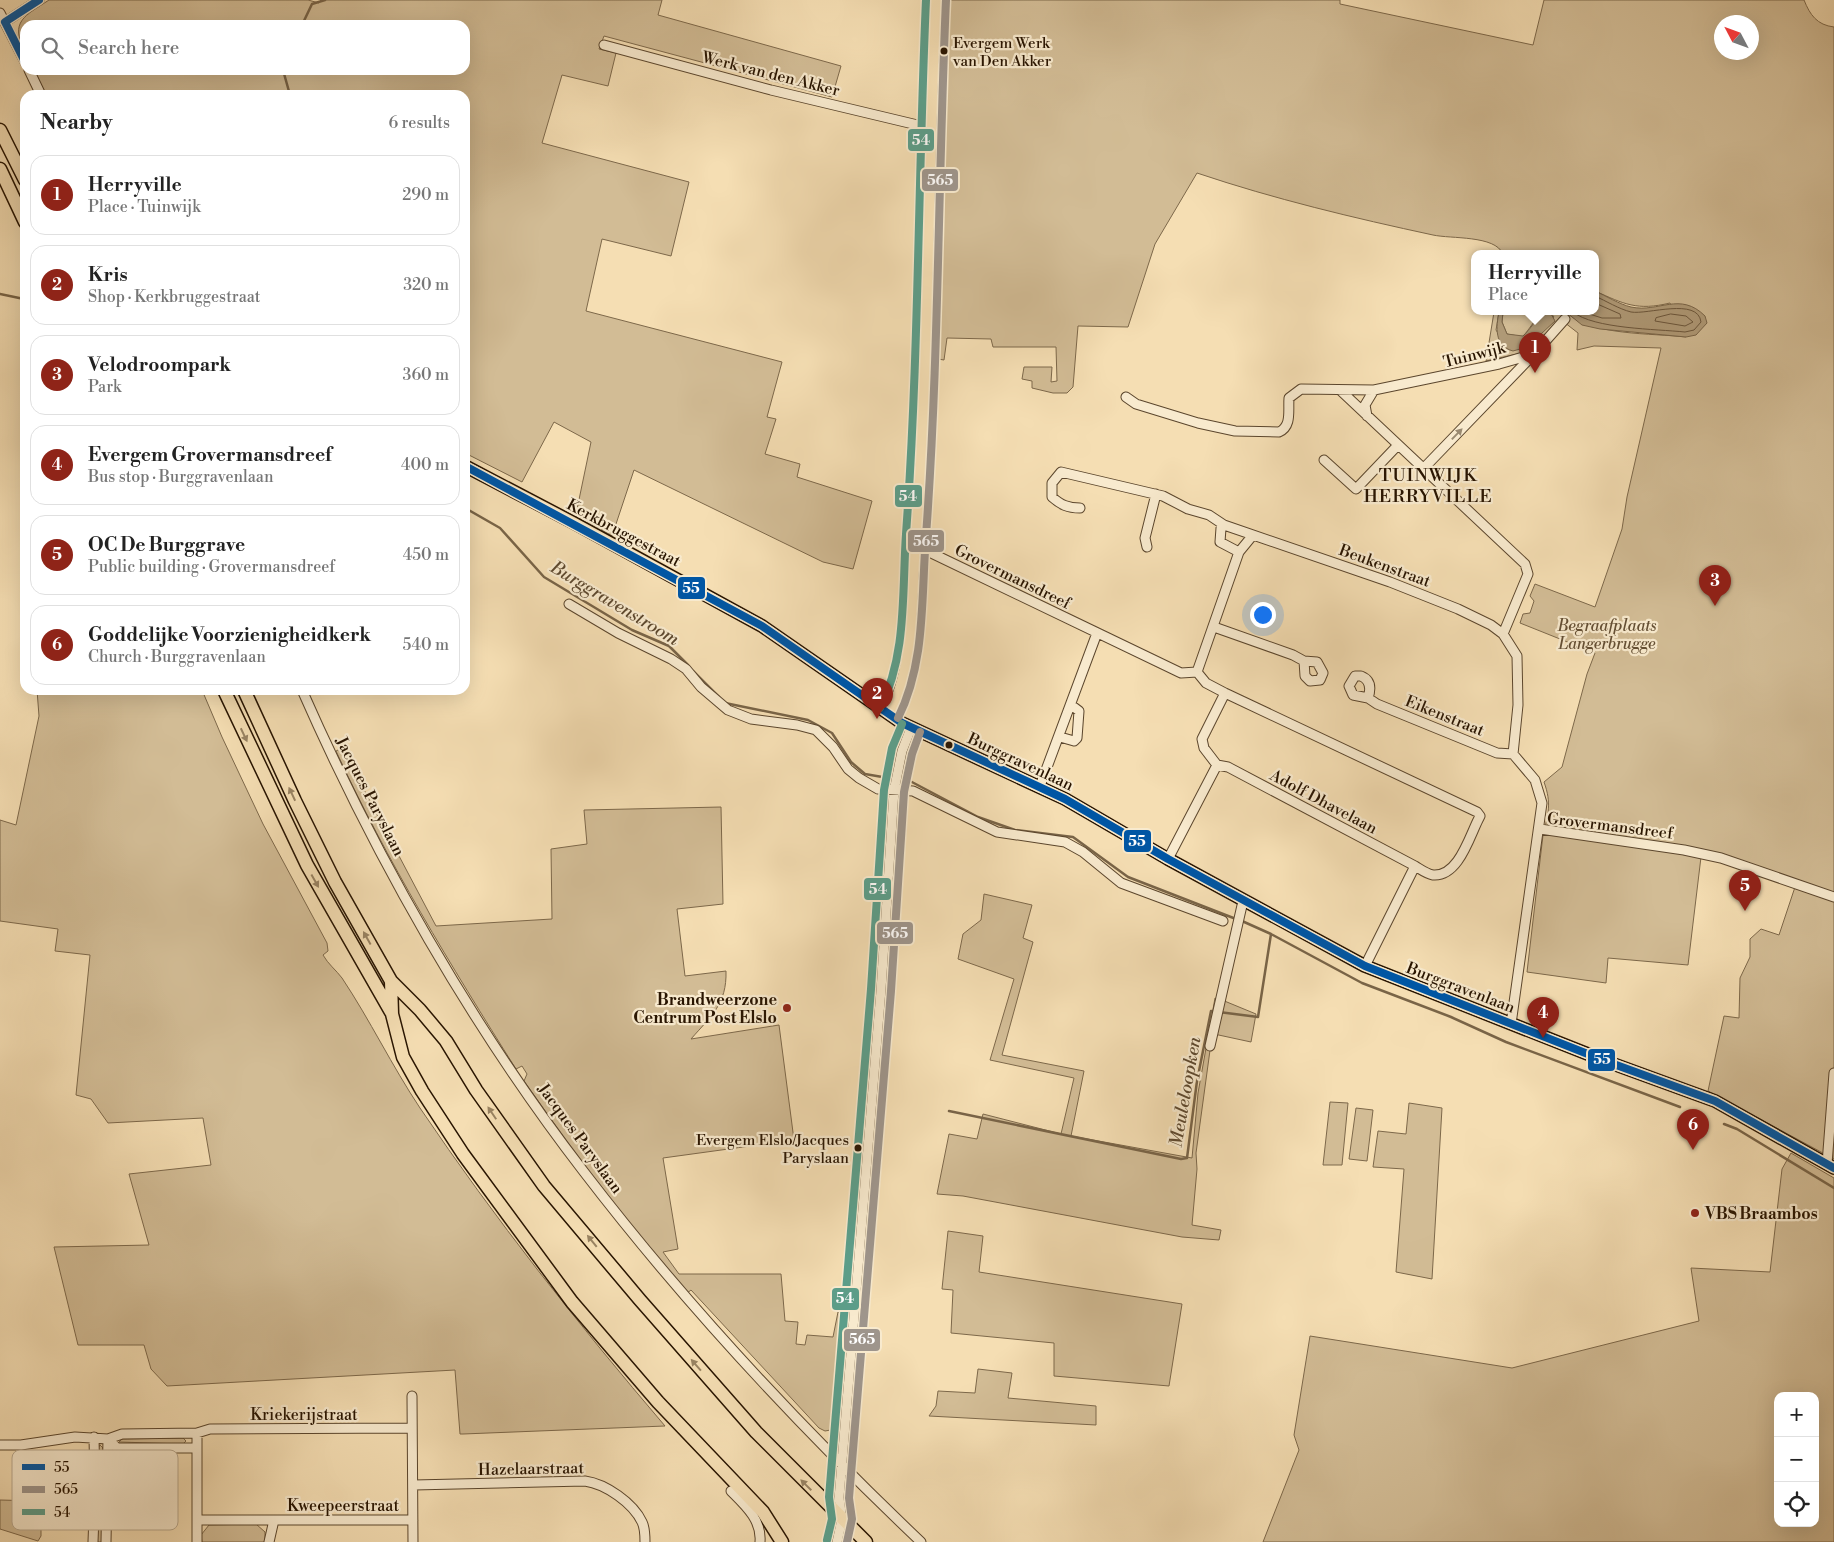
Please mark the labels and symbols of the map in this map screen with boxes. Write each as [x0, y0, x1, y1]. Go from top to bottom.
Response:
north arrow [1714, 15, 1759, 60]
place label: Evergem Werk van Den Akker [952, 34, 1052, 71]
marker: Evergem Werk van Den Akker [939, 46, 949, 56]
street label: Werk van den Akker [699, 47, 842, 101]
line badge: 54 [907, 128, 935, 152]
text: 54 [912, 132, 930, 150]
line badge: 565 [921, 168, 959, 192]
text: 565 [927, 172, 953, 190]
pin: 1 [1519, 332, 1551, 373]
street label: Tuinwijk [1441, 337, 1509, 372]
one-way arrow [1450, 428, 1462, 440]
district label: TUINWIJK HERRYVILLE [1363, 464, 1493, 508]
line badge: 54 [894, 484, 923, 508]
text: 54 [899, 488, 917, 506]
street label: Kerkbruggestraat [563, 494, 684, 572]
line badge: 565 [907, 529, 945, 553]
text: 565 [913, 533, 939, 551]
street label: Grovermansdreef [951, 540, 1075, 614]
street label: Beukenstraat [1335, 540, 1433, 592]
water label: Burggravenstroom [545, 555, 684, 651]
pin: 3 [1699, 565, 1731, 606]
line badge: 55 [677, 576, 706, 600]
text: 55 [682, 580, 700, 598]
your location [1250, 602, 1276, 628]
park label: Begraafplaats Langerbrugge [1556, 616, 1657, 654]
pin: 2 [861, 678, 893, 719]
street label: Eikenstraat [1402, 691, 1487, 741]
one-way arrow [240, 727, 248, 742]
street label: Burggravenlaan [963, 728, 1077, 795]
street label: Jacques Paryslaan [331, 733, 409, 860]
unlabelled marker [944, 740, 954, 750]
street label: Adolf Dhavelaan [1265, 765, 1381, 839]
one-way arrow [287, 787, 295, 801]
street label: Grovermansdreef [1546, 808, 1675, 844]
line badge: 55 [1123, 829, 1152, 853]
text: 55 [1128, 833, 1146, 851]
pin: 5 [1729, 870, 1761, 911]
one-way arrow [311, 874, 320, 887]
line badge: 54 [863, 877, 892, 901]
text: 54 [869, 881, 887, 899]
line badge: 565 [876, 921, 914, 945]
text: 565 [882, 925, 908, 943]
one-way arrow [363, 931, 372, 945]
street label: Burggravenlaan [1403, 958, 1518, 1018]
place label: Brandweerzone Centrum Post Elslo [633, 990, 777, 1028]
pin: 4 [1527, 997, 1559, 1038]
marker: Brandweerzone Centrum Post Elslo [781, 1002, 793, 1014]
water label: Meuleloopken [1164, 1034, 1207, 1149]
line badge: 55 [1587, 1048, 1616, 1072]
text: 55 [1593, 1051, 1611, 1069]
street label: Jacques Paryslaan [533, 1079, 627, 1198]
one-way arrow [487, 1106, 497, 1120]
pin: 6 [1677, 1109, 1709, 1150]
place label: Evergem Elslo/Jacques Paryslaan [696, 1131, 849, 1168]
marker: Evergem Elslo/Jacques Paryslaan [853, 1143, 863, 1153]
place label: VBS Braambos [1704, 1204, 1818, 1224]
marker: VBS Braambos [1689, 1207, 1701, 1219]
one-way arrow [587, 1235, 598, 1248]
line badge: 54 [831, 1287, 860, 1311]
text: 54 [836, 1290, 854, 1308]
line badge: 565 [843, 1328, 881, 1352]
text: 565 [849, 1331, 875, 1349]
one-way arrow [691, 1359, 702, 1372]
street label: Kriekerijstraat [250, 1405, 358, 1425]
legend [12, 1450, 178, 1530]
street label: Hazelaarstraat [478, 1458, 585, 1480]
text: 55 [54, 1459, 70, 1477]
one-way arrow [801, 1479, 813, 1491]
text: 565 [54, 1481, 78, 1499]
street label: Kweepeerstraat [287, 1496, 399, 1516]
text: 54 [54, 1504, 70, 1522]

